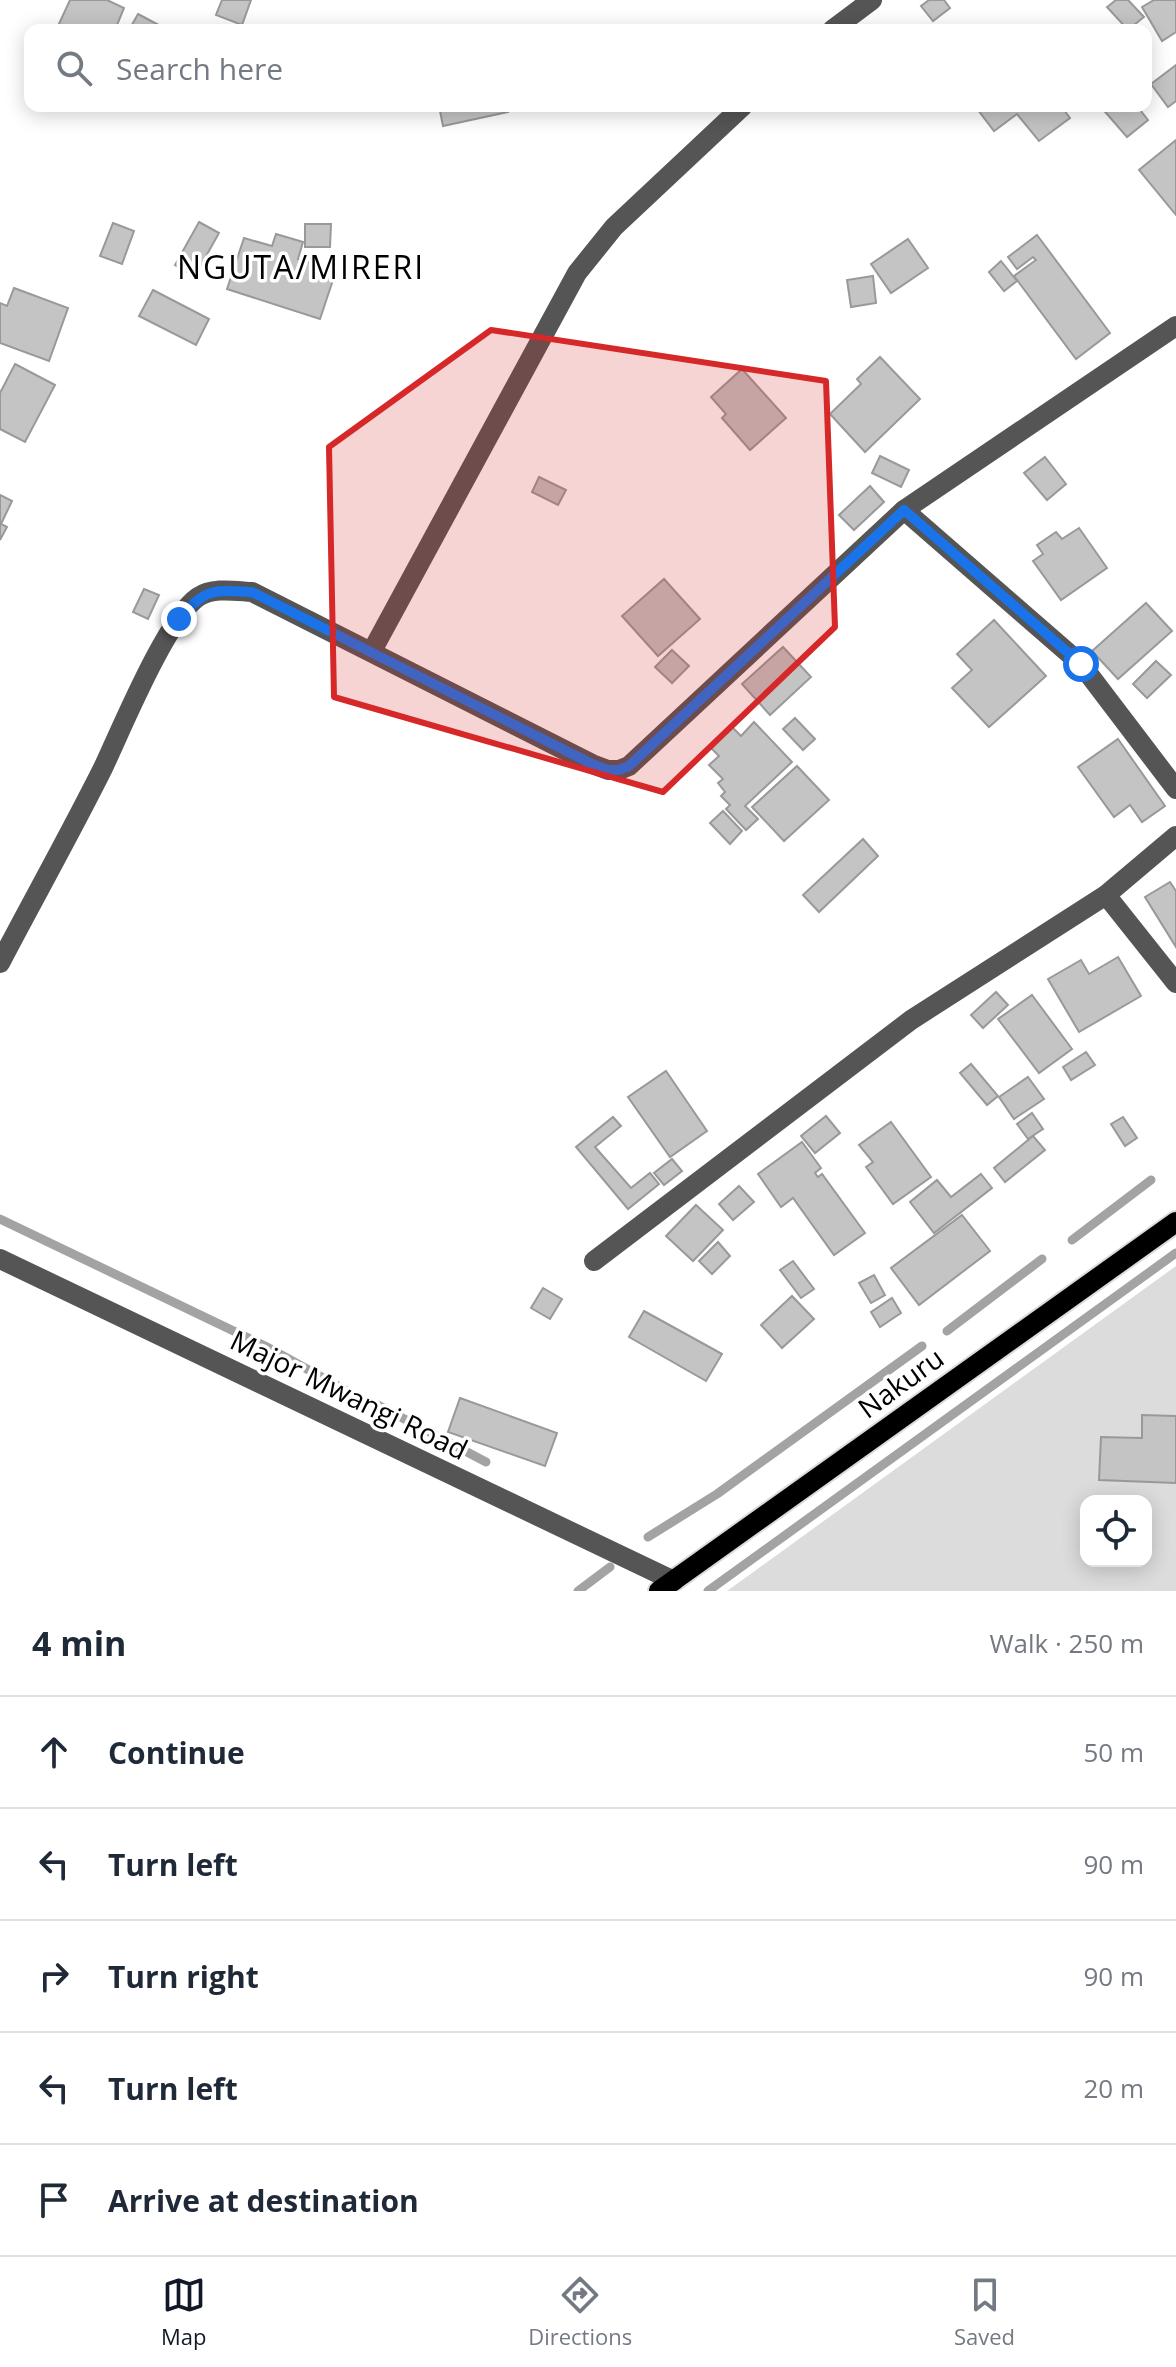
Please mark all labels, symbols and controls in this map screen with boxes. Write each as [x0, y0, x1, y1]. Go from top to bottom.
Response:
search box [24, 24, 1152, 112]
icon: search [52, 46, 96, 90]
text: Search here [116, 48, 283, 89]
district label: NGUTA/MIRERI [177, 245, 425, 288]
route end [161, 601, 197, 637]
route start [1063, 646, 1099, 682]
street label: Major Mwangi Road [225, 1320, 474, 1468]
street label: Nakuru [850, 1338, 951, 1426]
map controls [1080, 1495, 1152, 1567]
button: locate [1080, 1495, 1152, 1567]
text: 4 min [32, 1620, 126, 1666]
text: Walk · 250 m [990, 1625, 1144, 1661]
icon: ahead [32, 1730, 76, 1774]
text: Continue [108, 1732, 245, 1773]
text: 50 m [1083, 1734, 1144, 1770]
icon: left [32, 1842, 76, 1886]
text: Turn left [108, 1844, 238, 1885]
text: 90 m [1083, 1846, 1144, 1882]
icon: right [32, 1954, 76, 1998]
text: Turn right [108, 1956, 259, 1997]
text: 90 m [1083, 1958, 1144, 1994]
icon: left [32, 2066, 76, 2110]
text: Turn left [108, 2068, 238, 2109]
text: 20 m [1083, 2070, 1144, 2106]
icon: arrive [32, 2178, 76, 2222]
text: Arrive at destination [108, 2180, 419, 2221]
tab: Map [161, 2273, 206, 2351]
tab: Directions [528, 2273, 632, 2351]
tab: Saved [954, 2273, 1015, 2351]

